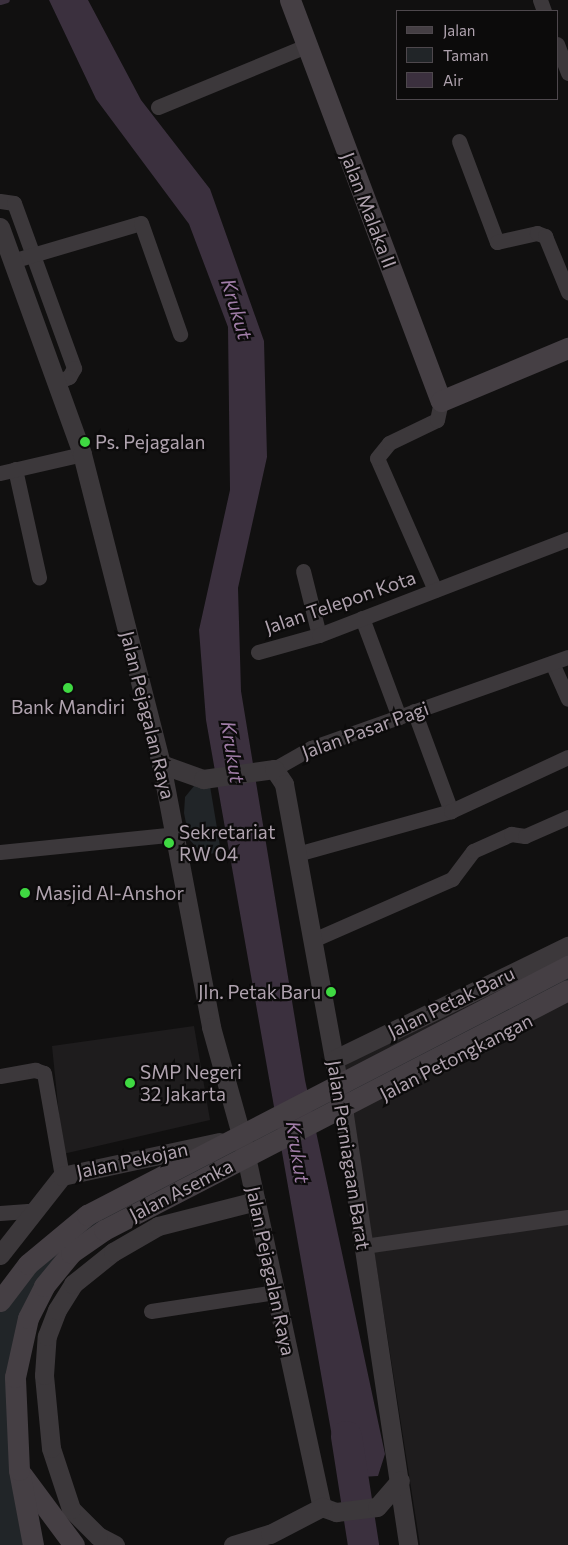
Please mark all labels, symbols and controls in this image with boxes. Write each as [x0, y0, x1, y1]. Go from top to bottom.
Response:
legend [396, 10, 558, 100]
text: Jalan [443, 21, 475, 39]
text: Taman [443, 46, 489, 64]
text: Air [443, 71, 463, 89]
street label: Jalan Malaka II [337, 149, 401, 271]
water label: Krukut [216, 275, 258, 343]
place label: Ps. Pejagalan [95, 431, 205, 453]
marker: Ps. Pejagalan [79, 436, 91, 448]
street label: Jalan Telepon Kota [261, 565, 419, 639]
street label: Jalan Pejagalan Raya [116, 629, 180, 801]
marker: Bank Mandiri [62, 682, 74, 694]
place label: Bank Mandiri [11, 696, 125, 718]
street label: Jalan Pasar Pagi [298, 696, 432, 764]
water label: Krukut [216, 719, 250, 785]
place label: Sekretariat RW 04 [179, 821, 276, 865]
marker: Sekretariat RW 04 [163, 837, 175, 849]
place label: Masjid Al-Anshor [35, 882, 184, 904]
marker: Masjid Al-Anshor [19, 887, 31, 899]
street label: Jalan Petak Baru [384, 961, 518, 1043]
place label: Jln. Petak Baru [198, 981, 321, 1003]
marker: Jln. Petak Baru [325, 986, 337, 998]
street label: Jalan Petongkangan [376, 1009, 536, 1105]
street label: Jalan Perniagaan Barat [323, 1059, 375, 1251]
place label: SMP Negeri 32 Jakarta [140, 1061, 242, 1105]
marker: SMP Negeri 32 Jakarta [124, 1077, 136, 1089]
water label: Krukut [281, 1119, 315, 1185]
street label: Jalan Pekojan [74, 1137, 190, 1183]
street label: Jalan Asemka [125, 1154, 237, 1226]
street label: Jalan Pejagalan Raya [242, 1184, 300, 1358]

